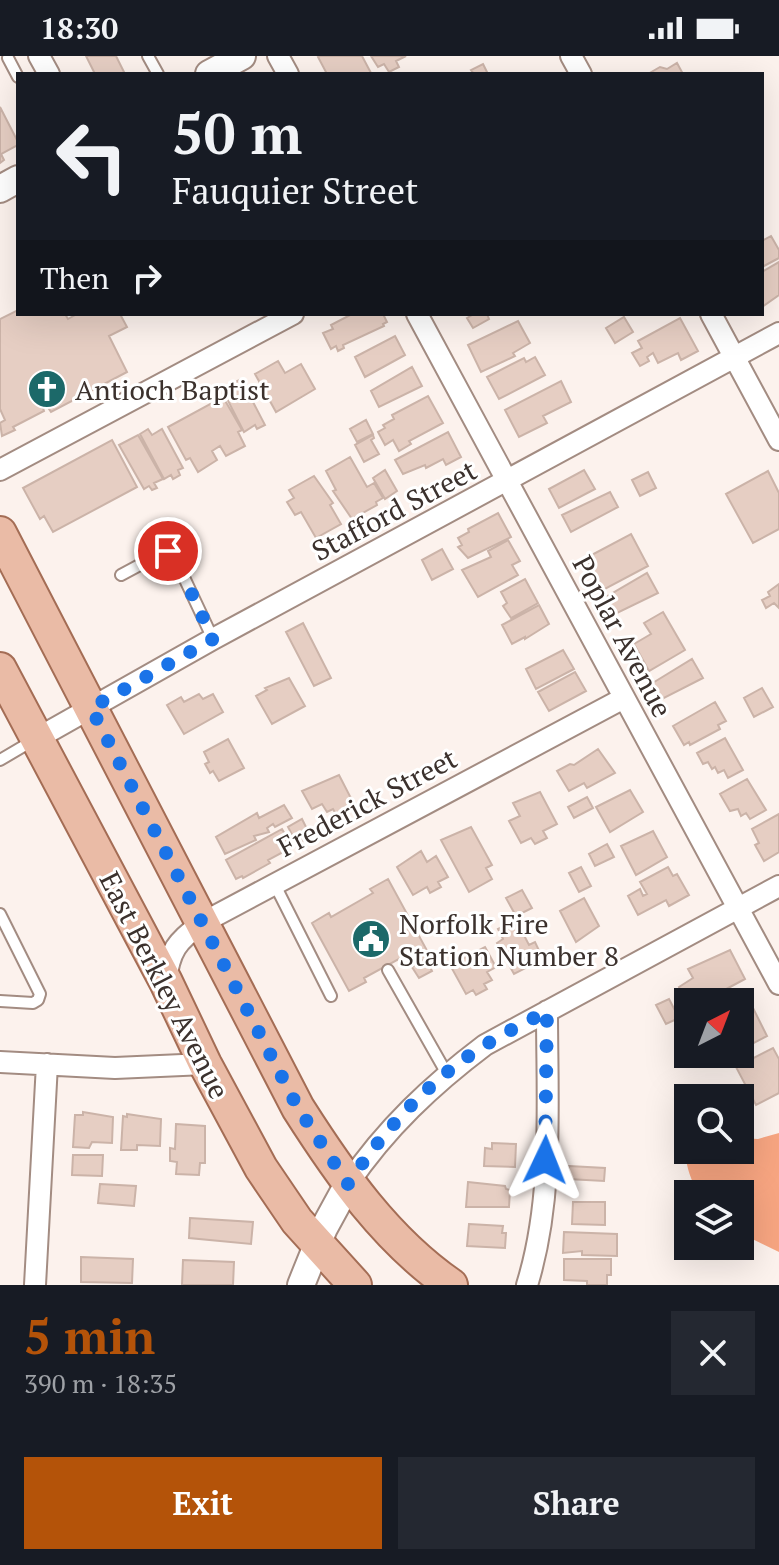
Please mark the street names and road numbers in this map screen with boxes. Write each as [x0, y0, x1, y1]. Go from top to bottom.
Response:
street label: Stafford Street [305, 451, 483, 569]
street label: Poplar Avenue [565, 549, 681, 723]
street label: Frederick Street [271, 739, 464, 865]
street label: East Berkley Avenue [92, 865, 238, 1105]

